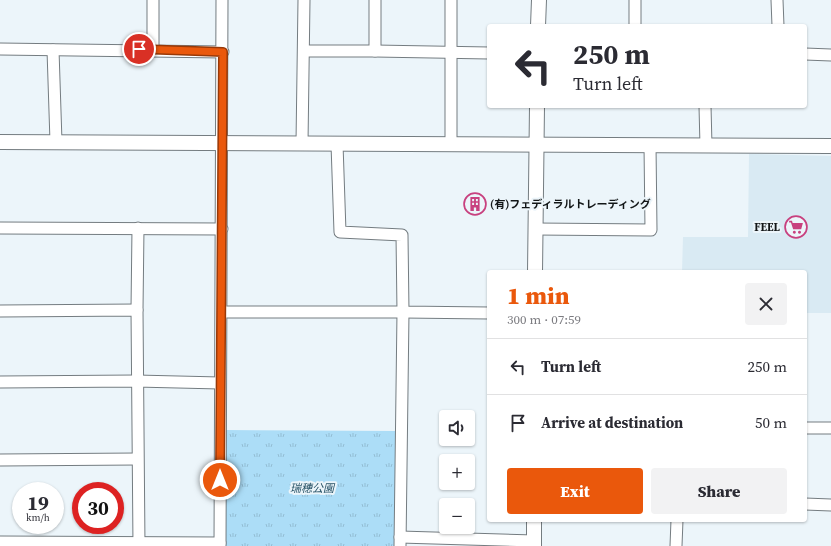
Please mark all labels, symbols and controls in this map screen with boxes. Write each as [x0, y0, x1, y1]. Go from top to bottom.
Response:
pin [122, 32, 156, 66]
text: 250 m [573, 35, 650, 73]
icon: arrive [128, 38, 150, 60]
icon: left [507, 40, 559, 92]
text: Turn left [573, 71, 643, 96]
building icon: (有)フェディラルトレーディング [462, 191, 488, 217]
place label: (有)フェディラルトレーディング [490, 197, 651, 212]
supermarket icon: FEEL [783, 214, 809, 240]
place label: FEEL [754, 220, 781, 235]
text: 1 min [507, 279, 570, 312]
button: close [745, 283, 787, 325]
text: 300 m · 07:59 [507, 311, 581, 328]
icon: left [507, 356, 529, 378]
text: Turn left [541, 356, 601, 377]
text: 250 m [747, 356, 787, 377]
map controls [439, 410, 475, 534]
button: sound [439, 410, 475, 446]
icon: arrive [507, 412, 529, 434]
text: Arrive at destination [541, 412, 683, 433]
text: 50 m [755, 412, 787, 433]
button: + [439, 454, 475, 490]
position arrow [199, 459, 241, 501]
button: Exit [507, 468, 643, 514]
button: Share [651, 468, 787, 514]
park label: 瑞穂公園 [290, 481, 336, 496]
speed limit sign: 30 [72, 482, 124, 534]
text: 19 [27, 489, 49, 517]
button: − [439, 498, 475, 534]
text: km/h [26, 511, 50, 524]

